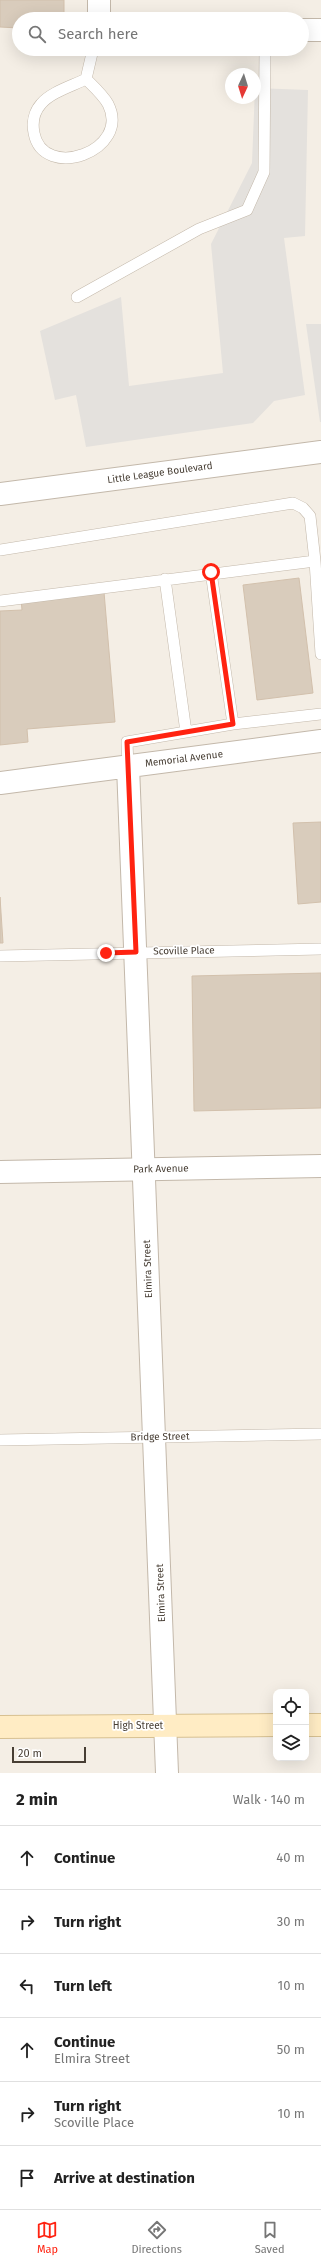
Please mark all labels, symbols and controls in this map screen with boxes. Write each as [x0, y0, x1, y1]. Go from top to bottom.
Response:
search box [12, 12, 309, 56]
icon: search [26, 23, 48, 45]
text: Search here [58, 25, 138, 43]
north arrow [225, 68, 261, 104]
street label: Little League Boulevard [107, 460, 213, 486]
route start [202, 563, 220, 581]
street label: Memorial Avenue [144, 748, 224, 770]
route end [97, 944, 115, 962]
street label: Scoville Place [153, 944, 215, 958]
street label: Park Avenue [133, 1163, 189, 1175]
street label: Elmira Street [141, 1239, 155, 1298]
street label: Bridge Street [130, 1430, 190, 1444]
street label: Elmira Street [154, 1563, 168, 1622]
map controls [273, 1689, 309, 1761]
button: locate [273, 1689, 309, 1725]
street label: High Street [113, 1720, 164, 1732]
button: layers [273, 1725, 309, 1761]
scale bar [12, 1745, 86, 1764]
text: 20 m [18, 1747, 42, 1760]
text: 2 min [16, 1789, 58, 1810]
text: Walk · 140 m [233, 1792, 305, 1807]
icon: ahead [16, 1847, 38, 1869]
text: Continue [54, 1849, 115, 1867]
text: 40 m [276, 1850, 305, 1865]
icon: right [16, 1911, 38, 1933]
text: Turn right [54, 1913, 121, 1931]
text: 30 m [277, 1914, 305, 1929]
icon: left [16, 1975, 38, 1997]
text: Turn left [54, 1977, 112, 1995]
text: 10 m [278, 1978, 305, 1993]
text: Continue [54, 2033, 115, 2051]
icon: ahead [16, 2039, 38, 2061]
text: 50 m [277, 2042, 305, 2057]
text: Elmira Street [54, 2051, 130, 2066]
text: Turn right [54, 2097, 121, 2115]
icon: right [16, 2103, 38, 2125]
text: 10 m [278, 2106, 305, 2121]
text: Scoville Place [54, 2115, 134, 2130]
icon: arrive [16, 2167, 38, 2189]
text: Arrive at destination [54, 2169, 195, 2187]
tab: Map [36, 2219, 58, 2256]
tab: Directions [131, 2219, 182, 2256]
tab: Saved [255, 2219, 285, 2256]

